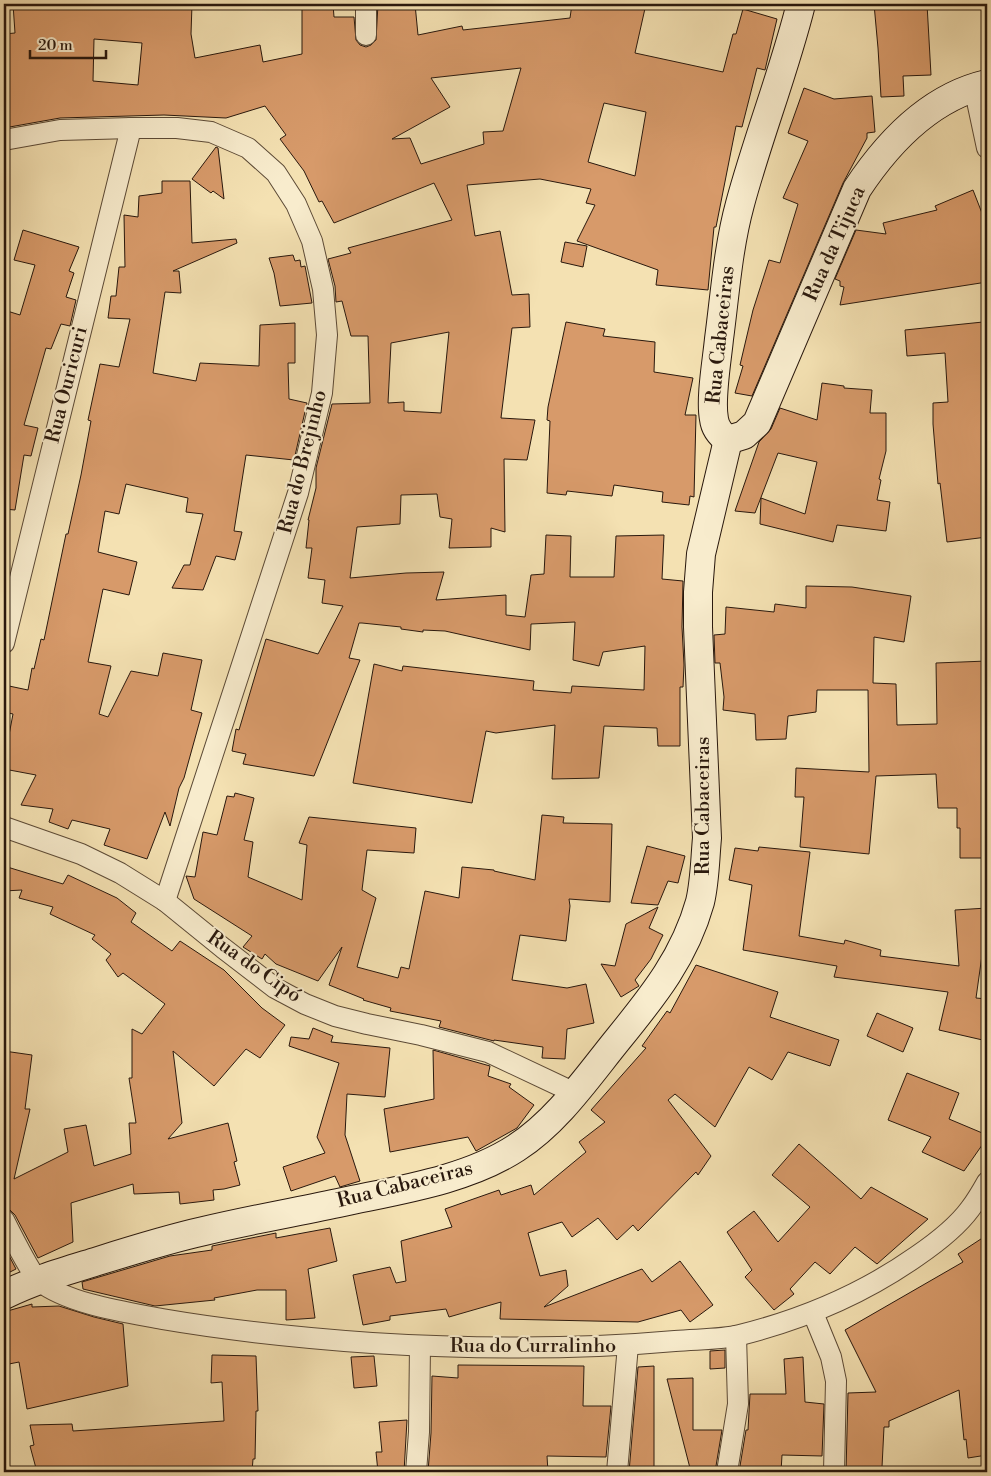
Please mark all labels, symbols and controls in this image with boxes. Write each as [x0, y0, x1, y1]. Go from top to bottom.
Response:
scale bar [30, 28, 106, 60]
text: 20 m [38, 36, 73, 55]
street label: Rua da Tijuca [798, 182, 872, 305]
street label: Rua Cabaceiras [701, 265, 741, 405]
street label: Rua Ouricuri [40, 324, 94, 446]
street label: Rua do Brejinho [273, 388, 333, 536]
street label: Rua Cabaceiras [691, 736, 716, 876]
street label: Rua do Cipó [202, 925, 306, 1009]
street label: Rua Cabaceiras [334, 1156, 476, 1214]
street label: Rua do Curralinho [450, 1334, 616, 1359]

